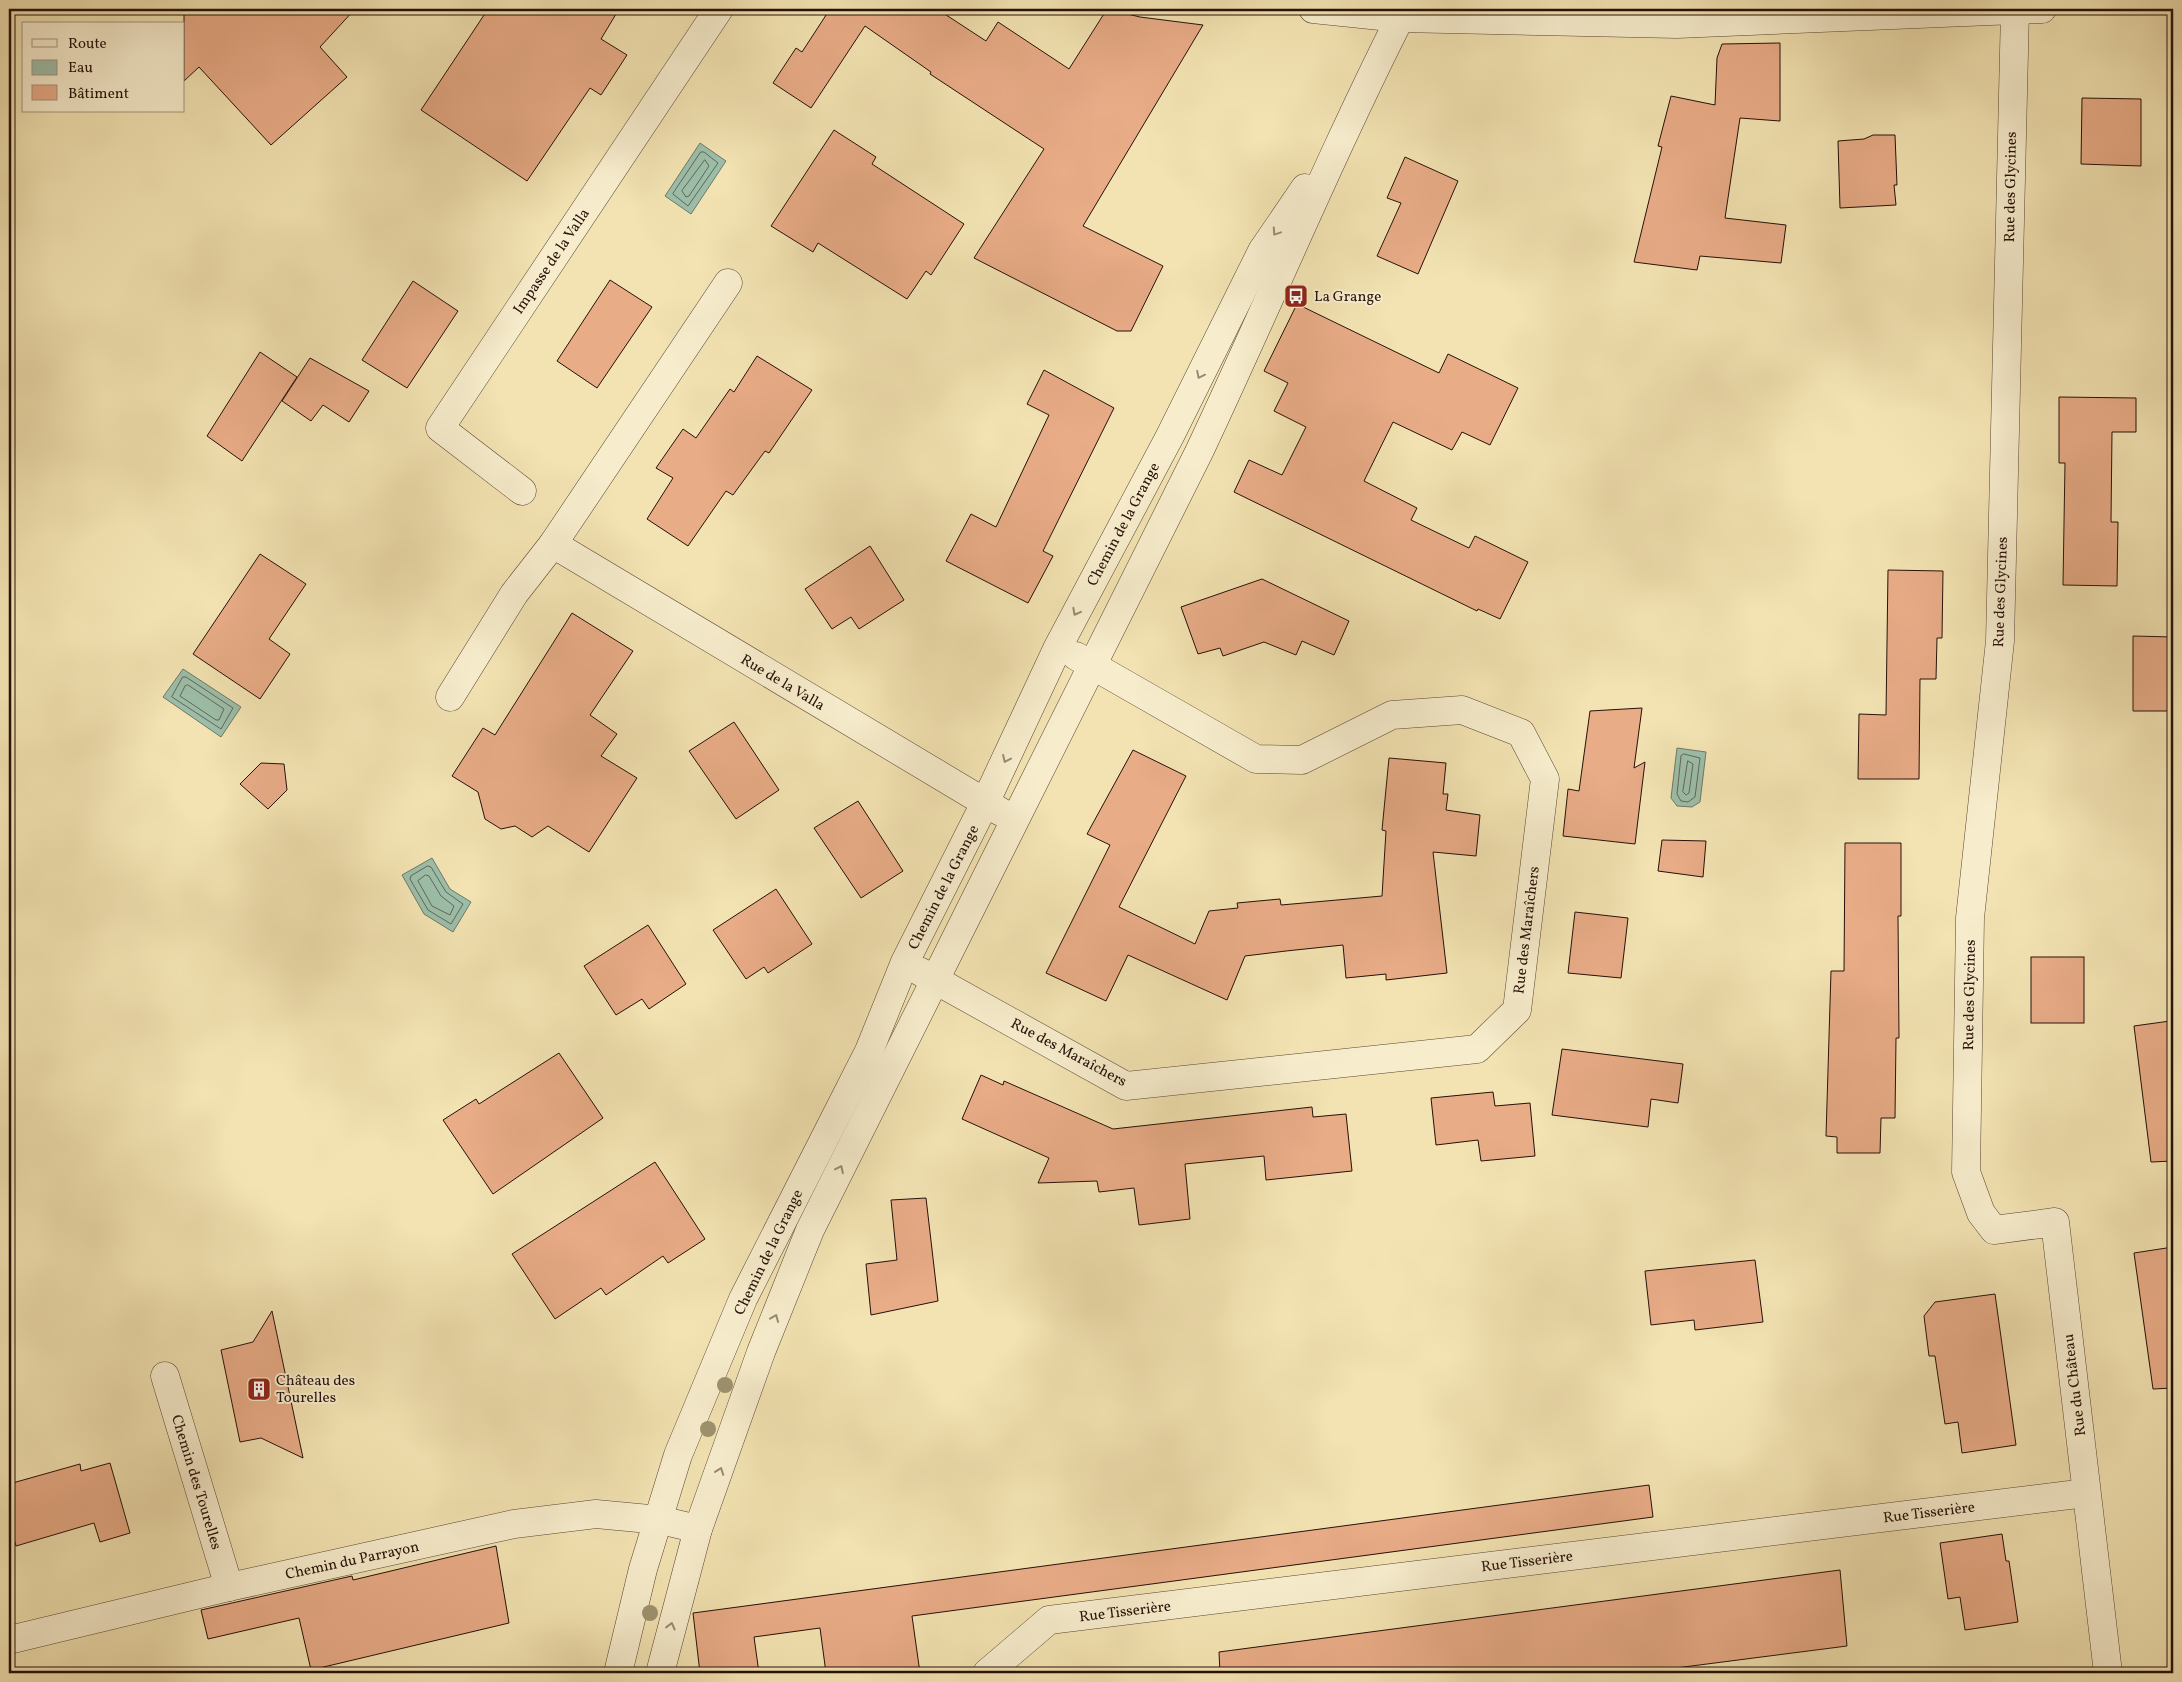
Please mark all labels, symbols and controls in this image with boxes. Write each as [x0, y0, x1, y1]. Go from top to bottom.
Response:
legend [22, 22, 185, 112]
text: Route [68, 34, 107, 55]
text: Eau [68, 58, 93, 79]
text: Bâtiment [68, 84, 129, 105]
street label: Rue des Glycines [2000, 131, 2023, 243]
street label: Impasse de la Valla [509, 205, 595, 319]
one-way arrow [1273, 226, 1282, 235]
bus stop icon: La Grange [1283, 283, 1309, 309]
place label: La Grange [1314, 287, 1381, 308]
one-way arrow [1196, 370, 1206, 379]
street label: Chemin de la Grange [1083, 459, 1166, 590]
street label: Rue des Glycines [1989, 536, 2014, 648]
one-way arrow [1072, 607, 1082, 616]
street label: Rue de la Valla [736, 650, 828, 717]
one-way arrow [1001, 754, 1012, 763]
street label: Chemin de la Grange [904, 822, 985, 954]
street label: Rue des Maraîchers [1509, 865, 1546, 995]
street label: Rue des Glycines [1959, 939, 1982, 1051]
street label: Rue des Maraîchers [1007, 1014, 1130, 1093]
one-way arrow [834, 1166, 844, 1175]
street label: Chemin de la Grange [730, 1186, 809, 1319]
one-way arrow [768, 1314, 779, 1323]
street label: Rue du Château [2059, 1332, 2092, 1437]
place label: Château des Tourelles [276, 1371, 355, 1409]
building icon: Château des Tourelles [246, 1376, 272, 1402]
street label: Chemin des Tourelles [165, 1412, 226, 1553]
one-way arrow [714, 1467, 724, 1476]
street label: Rue Tisserière [1882, 1497, 1976, 1530]
street label: Chemin du Parrayon [284, 1537, 421, 1586]
street label: Rue Tisserière [1480, 1546, 1574, 1579]
street label: Rue Tisserière [1078, 1596, 1172, 1629]
one-way arrow [666, 1622, 676, 1630]

